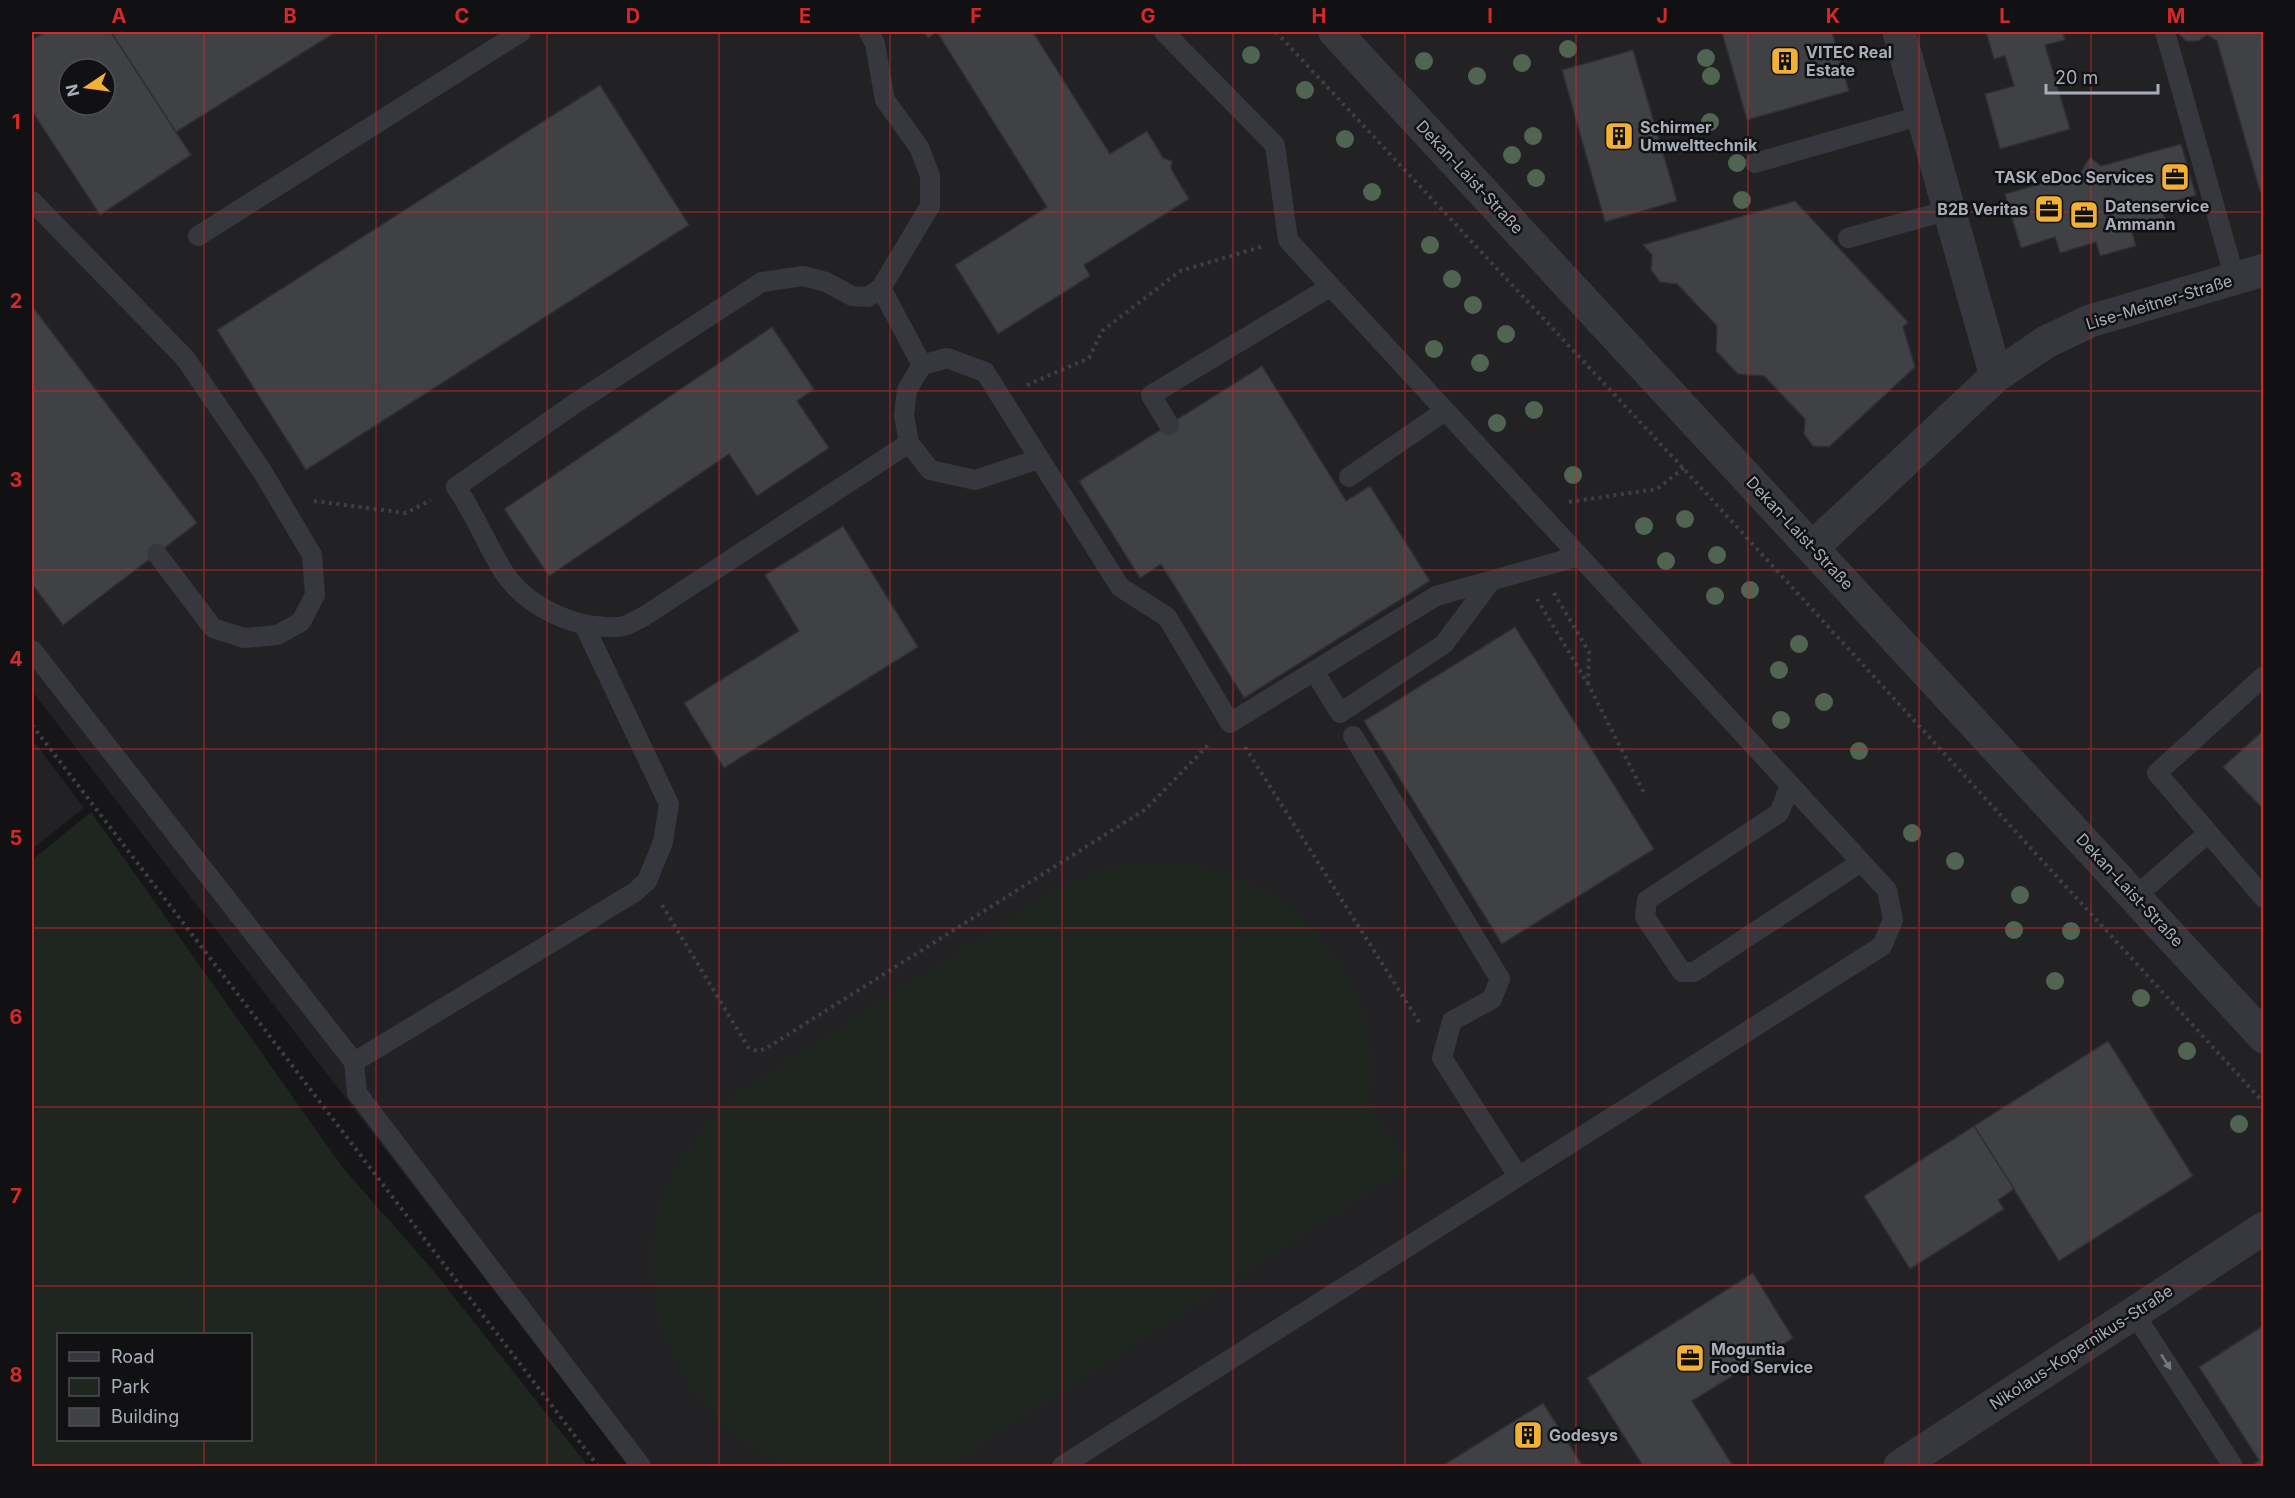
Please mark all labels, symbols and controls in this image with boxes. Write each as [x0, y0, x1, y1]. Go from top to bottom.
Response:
text: A [112, 4, 127, 28]
text: B [283, 4, 297, 28]
text: C [455, 4, 469, 28]
text: D [626, 4, 640, 28]
text: E [799, 4, 811, 28]
text: F [970, 4, 982, 28]
text: G [1140, 4, 1156, 28]
text: H [1312, 4, 1326, 28]
text: I [1487, 4, 1493, 28]
text: J [1656, 4, 1668, 28]
text: K [1826, 4, 1840, 28]
text: L [1999, 4, 2011, 28]
text: M [2167, 4, 2185, 28]
place label: VITEC Real Estate [1806, 42, 1892, 80]
building icon: VITEC Real Estate [1769, 45, 1801, 77]
north arrow [57, 57, 117, 117]
scale bar [2046, 57, 2158, 95]
text: 20 m [2055, 67, 2098, 88]
text: N [61, 82, 84, 99]
text: 1 [12, 110, 20, 134]
street label: Dekan-Laist-Straße [1412, 116, 1528, 238]
place label: Schirmer Umwelttechnik [1640, 117, 1758, 155]
building icon: Schirmer Umwelttechnik [1603, 120, 1635, 152]
office icon: TASK eDoc Services [2159, 161, 2191, 193]
place label: TASK eDoc Services [1995, 167, 2154, 187]
office icon: B2B Veritas [2033, 193, 2065, 225]
place label: Datenservice Ammann [2105, 196, 2209, 234]
place label: B2B Veritas [1937, 199, 2028, 219]
office icon: Datenservice Ammann [2068, 199, 2100, 231]
street label: Lise-Meitner-Straße [2083, 270, 2235, 334]
text: 2 [10, 289, 22, 313]
text: 3 [10, 468, 22, 492]
street label: Dekan-Laist-Straße [1742, 472, 1858, 594]
text: 4 [9, 647, 23, 671]
text: 5 [10, 826, 22, 850]
street label: Dekan-Laist-Straße [2072, 829, 2188, 951]
text: 6 [10, 1005, 23, 1029]
text: 7 [10, 1184, 22, 1208]
street label: Nikolaus-Kopernikus-Straße [1986, 1280, 2176, 1414]
legend [57, 1333, 252, 1441]
place label: Moguntia Food Service [1711, 1339, 1813, 1377]
office icon: Moguntia Food Service [1674, 1342, 1706, 1374]
text: Road [111, 1346, 154, 1367]
one-way arrow [2160, 1354, 2171, 1370]
text: 8 [9, 1363, 23, 1387]
text: Park [111, 1376, 150, 1397]
text: Building [111, 1406, 179, 1427]
building icon: Godesys [1512, 1419, 1544, 1451]
place label: Godesys [1549, 1425, 1618, 1445]

